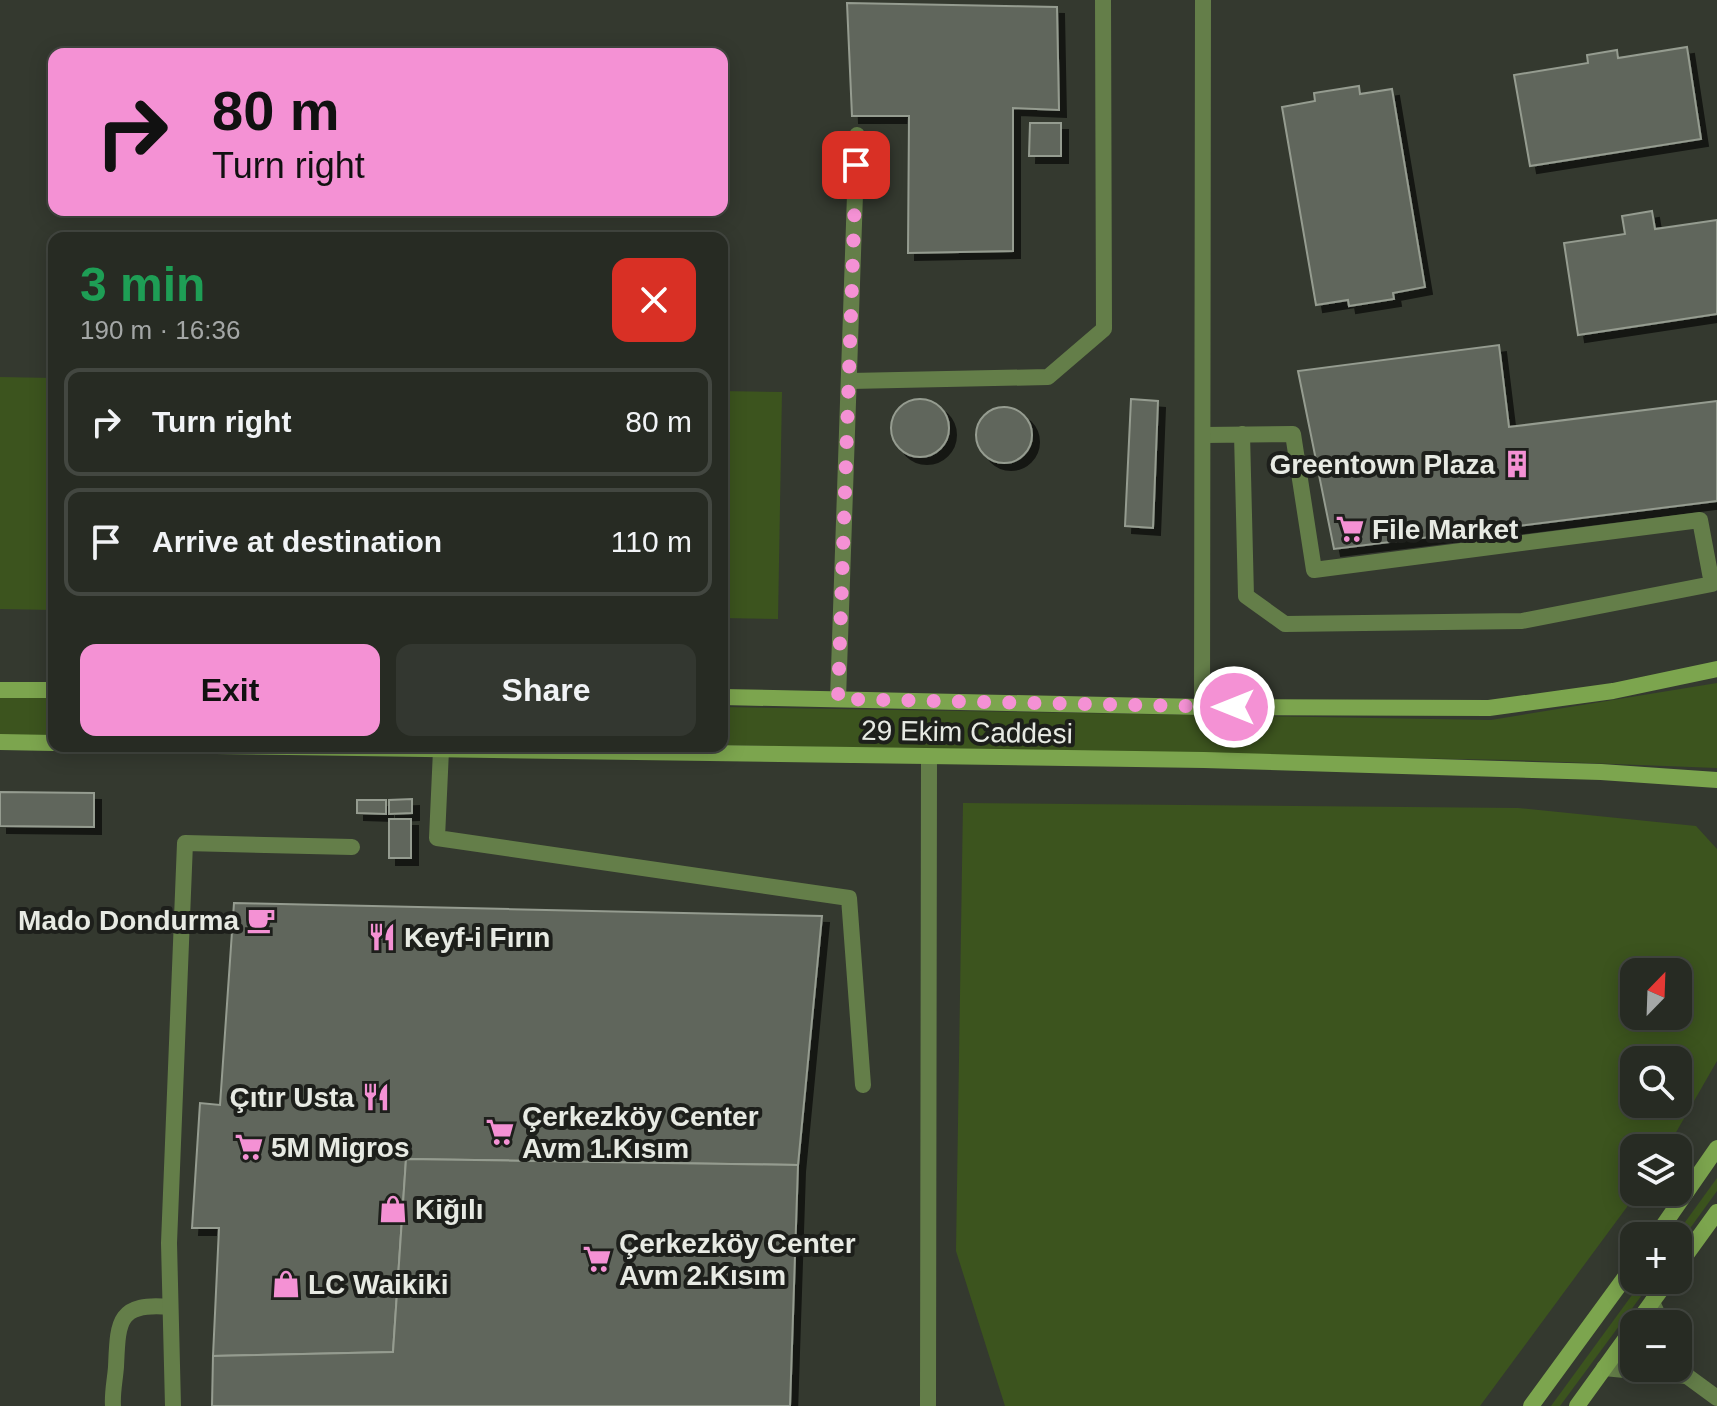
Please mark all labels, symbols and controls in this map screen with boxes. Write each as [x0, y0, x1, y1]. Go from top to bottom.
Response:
text: 80 m [212, 79, 340, 142]
icon: right [80, 80, 184, 184]
pin [822, 131, 890, 199]
icon: arrive [834, 143, 878, 187]
text: Turn right [212, 145, 365, 186]
text: 3 min [80, 258, 205, 311]
button: close [612, 258, 696, 342]
text: 190 m · 16:36 [80, 315, 240, 345]
icon: right [84, 400, 128, 444]
text: Turn right [152, 405, 291, 438]
text: 80 m [625, 405, 692, 438]
place label: Greentown Plaza [1269, 449, 1495, 480]
building icon: Greentown Plaza [1502, 449, 1532, 479]
supermarket icon: File Market [1335, 514, 1365, 544]
place label: File Market [1372, 514, 1518, 545]
icon: arrive [84, 520, 128, 564]
text: Arrive at destination [152, 525, 442, 558]
text: 110 m [611, 525, 692, 558]
button: Exit [80, 644, 380, 736]
button: Share [396, 644, 696, 736]
position arrow [1192, 665, 1276, 749]
street label: 29 Ekim Caddesi [861, 715, 1073, 749]
place label: Mado Dondurma [18, 905, 239, 936]
cafe icon: Mado Dondurma [246, 905, 276, 935]
restaurant icon: Keyf-i Fırın [367, 922, 397, 952]
place label: Keyf-i Fırın [404, 922, 550, 953]
north arrow [1620, 958, 1692, 1030]
map controls [1620, 958, 1692, 1382]
button: search [1620, 1046, 1692, 1118]
place label: Çıtır Usta [230, 1082, 354, 1113]
restaurant icon: Çıtır Usta [361, 1082, 391, 1112]
place label: Çerkezköy Center Avm 1.Kısım [522, 1101, 759, 1164]
supermarket icon: Çerkezköy Center Avm 1.Kısım [485, 1117, 515, 1147]
supermarket icon: 5M Migros [234, 1132, 264, 1162]
place label: 5M Migros [271, 1132, 409, 1163]
button: layers [1620, 1134, 1692, 1206]
shop icon: Kiğılı [378, 1194, 408, 1224]
place label: Kiğılı [415, 1194, 483, 1225]
button: + [1620, 1222, 1692, 1294]
place label: Çerkezköy Center Avm 2.Kısım [619, 1228, 856, 1291]
supermarket icon: Çerkezköy Center Avm 2.Kısım [582, 1244, 612, 1274]
shop icon: LC Waikiki [271, 1269, 301, 1299]
place label: LC Waikiki [308, 1269, 449, 1300]
button: − [1620, 1310, 1692, 1382]

